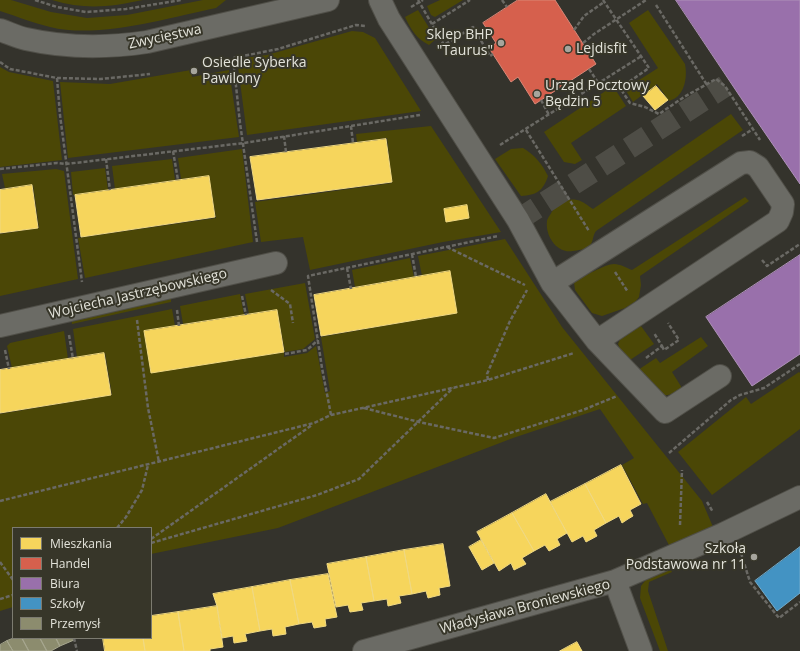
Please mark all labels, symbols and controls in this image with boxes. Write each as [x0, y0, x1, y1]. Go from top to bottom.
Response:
street label: Zwycięstwa [127, 21, 203, 53]
place label: Sklep BHP "Taurus" [427, 27, 493, 60]
marker: Sklep BHP "Taurus" [496, 38, 506, 48]
place label: Lejdisfit [576, 41, 627, 57]
marker: Lejdisfit [563, 44, 573, 54]
place label: Osiedle Syberka Pawilony [202, 55, 307, 88]
marker: Osiedle Syberka Pawilony [189, 66, 199, 76]
place label: Urząd Pocztowy Będzin 5 [545, 78, 649, 110]
marker: Urząd Pocztowy Będzin 5 [532, 89, 542, 99]
street label: Wojciecha Jastrzębowskiego [47, 265, 229, 323]
legend [12, 527, 152, 639]
text: Mieszkania [50, 535, 112, 552]
place label: Szkoła Podstawowa nr 11 [626, 541, 746, 574]
marker: Szkoła Podstawowa nr 11 [749, 552, 759, 562]
text: Handel [50, 555, 90, 572]
text: Biura [50, 575, 80, 592]
street label: Władysława Broniewskiego [438, 576, 612, 638]
text: Szkoły [50, 595, 85, 612]
text: Przemysł [50, 615, 100, 632]

